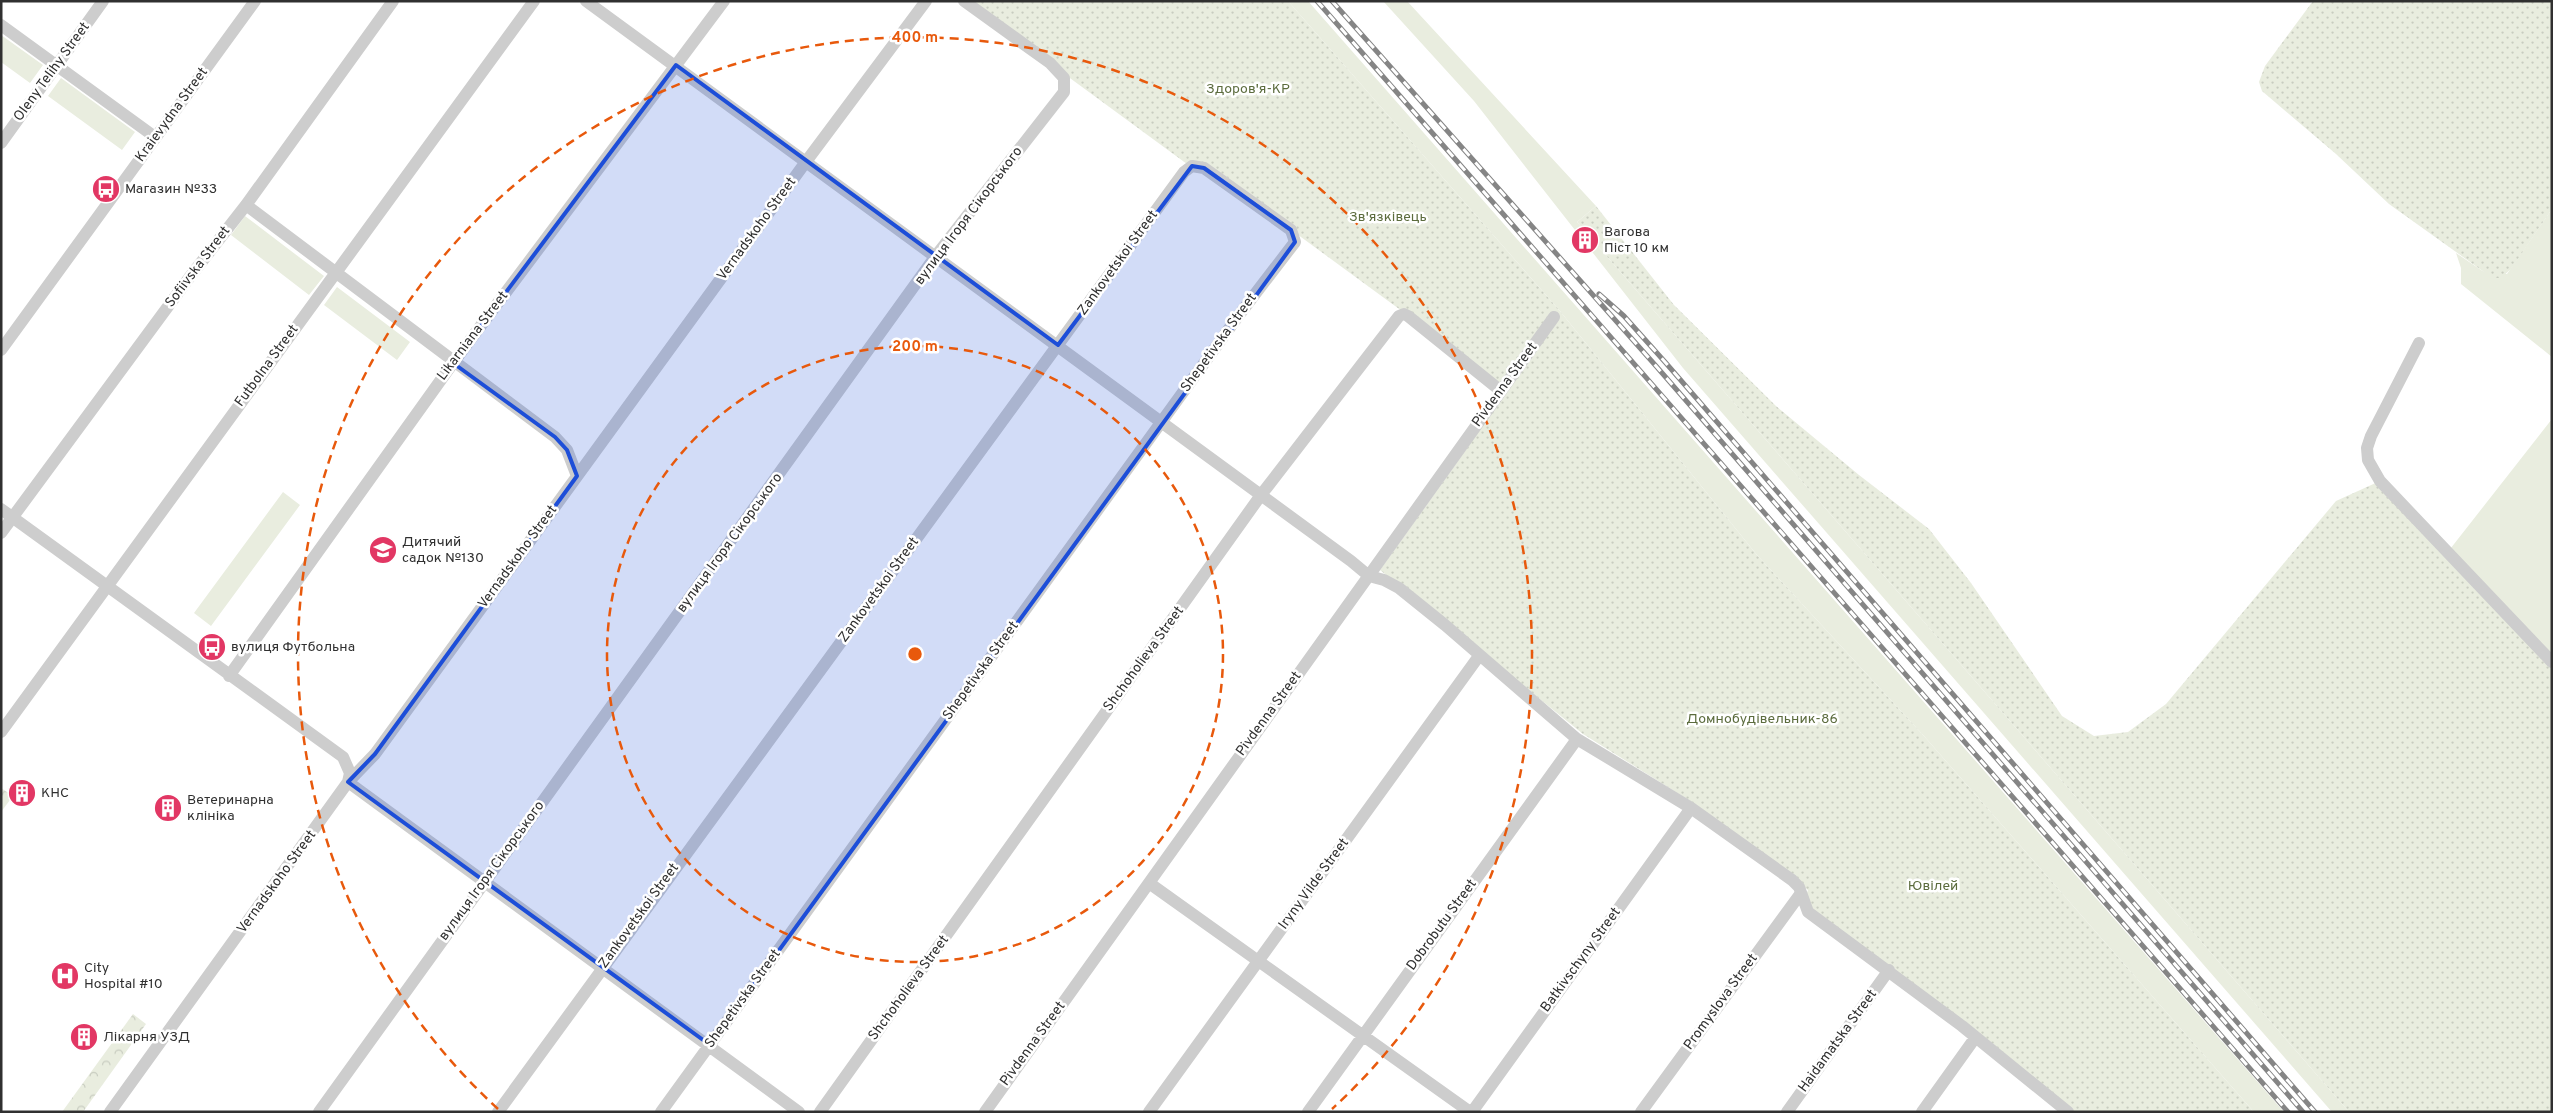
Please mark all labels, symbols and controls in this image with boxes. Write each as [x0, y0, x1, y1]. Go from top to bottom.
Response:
street label: Oleny Telihy Street [10, 19, 94, 125]
text: 400 m [892, 29, 938, 48]
street label: Kraievydna Street [132, 64, 212, 166]
park label: Здоров'я-КР [1206, 81, 1290, 98]
street label: вулиця Ігоря Сікорського [912, 143, 1027, 288]
bus stop icon: Магазин №33 [91, 174, 121, 204]
street label: Vernadskoho Street [714, 174, 800, 284]
place label: Магазин №33 [125, 181, 217, 198]
street label: Zankovetskoi Street [1074, 207, 1162, 319]
park label: Зв'язківець [1349, 209, 1427, 226]
street label: Sofiivska Street [162, 223, 234, 311]
place label: Вагова Піст 10 км [1604, 224, 1669, 257]
building icon: Вагова Піст 10 км [1570, 225, 1600, 255]
street label: Likarniana Street [434, 288, 512, 384]
street label: Shepetivska Street [1177, 290, 1261, 396]
street label: Futbolna Street [232, 322, 302, 410]
text: 200 m [892, 338, 938, 357]
street label: Pivdenna Street [1469, 339, 1541, 431]
street label: вулиця Ігоря Сікорського [674, 470, 787, 616]
street label: Vernadskoho Street [475, 502, 561, 612]
place label: Дитячий садок №130 [402, 534, 484, 567]
street label: Zankovetskoi Street [835, 534, 923, 646]
school or university icon: Дитячий садок №130 [368, 535, 398, 565]
street label: Shchoholieva Street [1100, 603, 1188, 715]
street label: Shepetivska Street [939, 618, 1023, 724]
bus stop icon: вулиця Футбольна [197, 632, 227, 662]
place label: вулиця Футбольна [231, 639, 355, 656]
centre of rings [906, 645, 924, 663]
street label: Pivdenna Street [1233, 668, 1305, 760]
park label: Домнобудівельник-86 [1686, 711, 1838, 728]
building icon: КНС [7, 778, 37, 808]
place label: КНС [41, 785, 69, 802]
place label: Ветеринарна клініка [187, 792, 274, 825]
building icon: Ветеринарна клініка [153, 793, 183, 823]
street label: вулиця Ігоря Сікорського [436, 798, 549, 944]
street label: Vernadskoho Street [234, 827, 320, 937]
street label: Iryny Vilde Street [1275, 835, 1353, 933]
street label: Zankovetskoi Street [595, 860, 683, 972]
street label: Dobrobutu Street [1403, 876, 1481, 974]
park label: Ювілей [1908, 878, 1958, 895]
street label: Batkivschyny Street [1537, 904, 1625, 1016]
street label: Shchoholieva Street [865, 932, 953, 1044]
street label: Shepetivska Street [701, 946, 785, 1052]
street label: Promyslova Street [1680, 951, 1762, 1053]
place label: City Hospital #10 [84, 960, 163, 993]
hospital icon: City Hospital #10 [50, 961, 80, 991]
street label: Haidamatska Street [1795, 986, 1881, 1096]
street label: Pivdenna Street [997, 998, 1069, 1090]
building icon: Лікарня УЗД [69, 1022, 99, 1052]
place label: Лікарня УЗД [103, 1029, 190, 1046]

